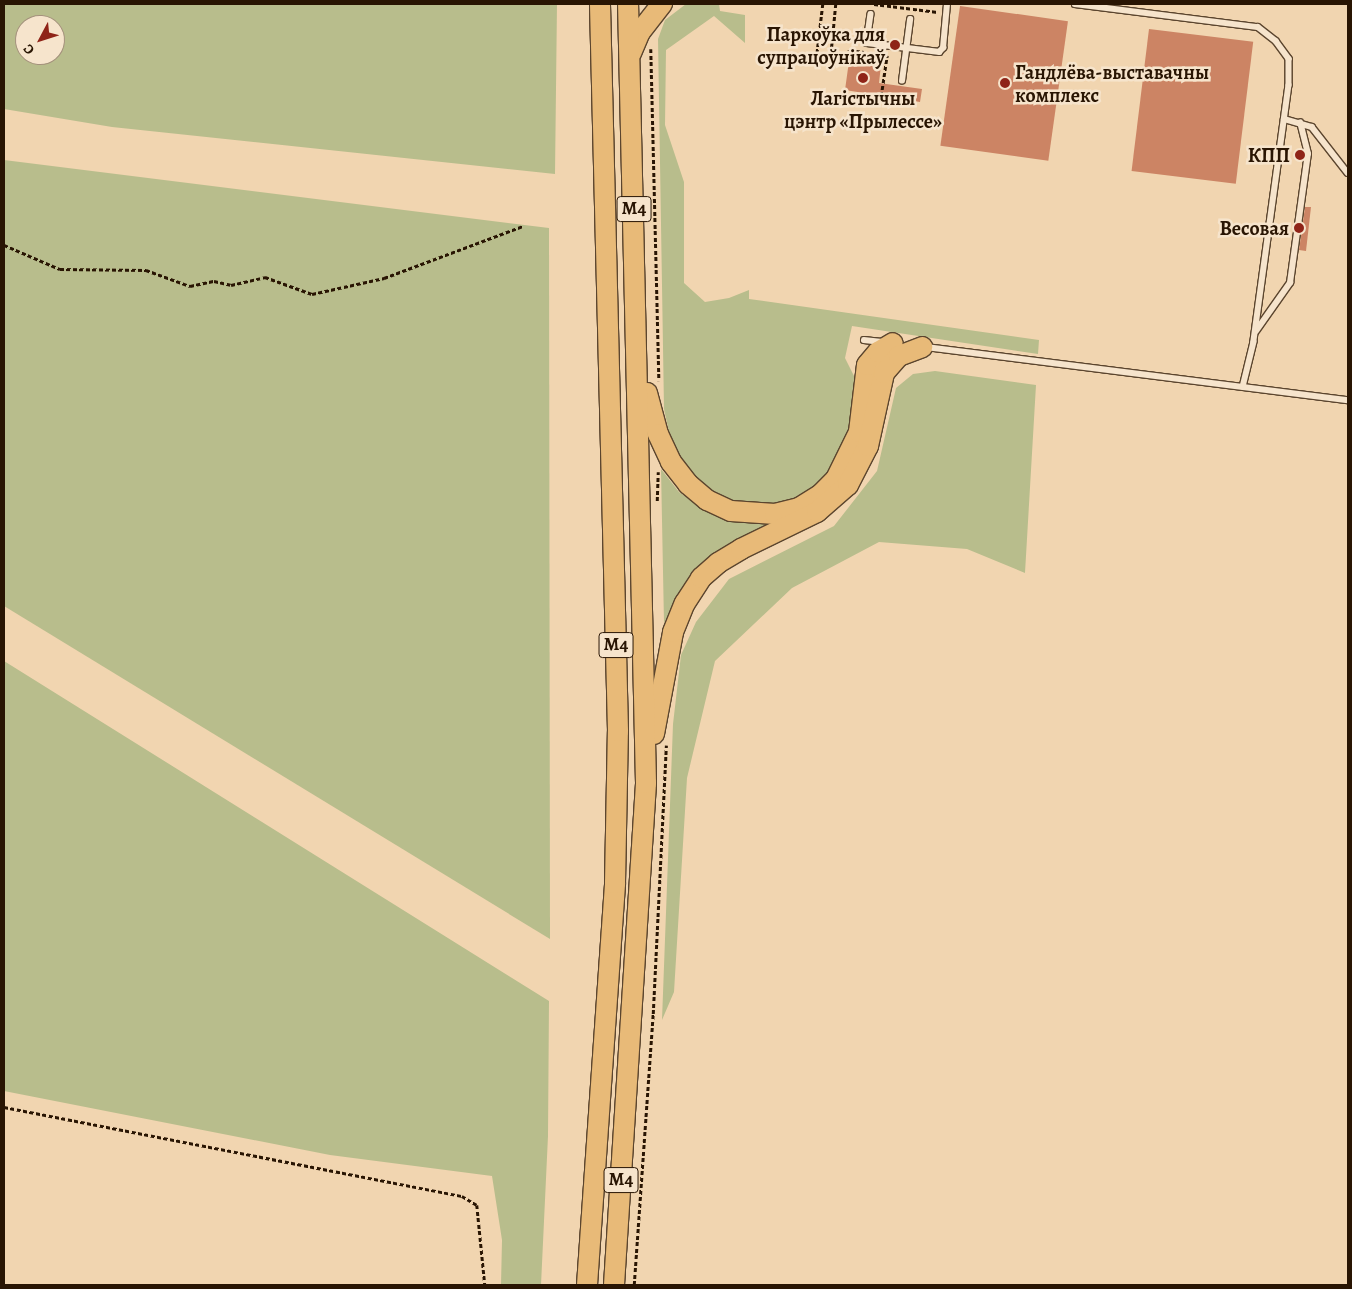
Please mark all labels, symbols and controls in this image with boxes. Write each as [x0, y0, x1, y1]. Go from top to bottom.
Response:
north arrow [15, 15, 65, 65]
place label: Паркоўка для супрацоўнікаў [757, 22, 885, 69]
marker: Паркоўка для супрацоўнікаў [889, 39, 901, 51]
text: С [19, 40, 39, 59]
place label: Гандлёва-выставачны комплекс [1015, 60, 1209, 107]
marker: Лагістычны цэнтр «Прылессе» [857, 72, 869, 84]
marker: Гандлёва-выставачны комплекс [999, 77, 1011, 89]
place label: Лагістычны цэнтр «Прылессе» [784, 86, 942, 133]
place label: КПП [1248, 143, 1290, 167]
marker: КПП [1294, 149, 1306, 161]
road number: М4 [616, 192, 652, 225]
place label: Весовая [1219, 216, 1289, 240]
marker: Весовая [1293, 222, 1305, 234]
road number: М4 [598, 628, 634, 662]
road number: М4 [604, 1164, 638, 1196]

